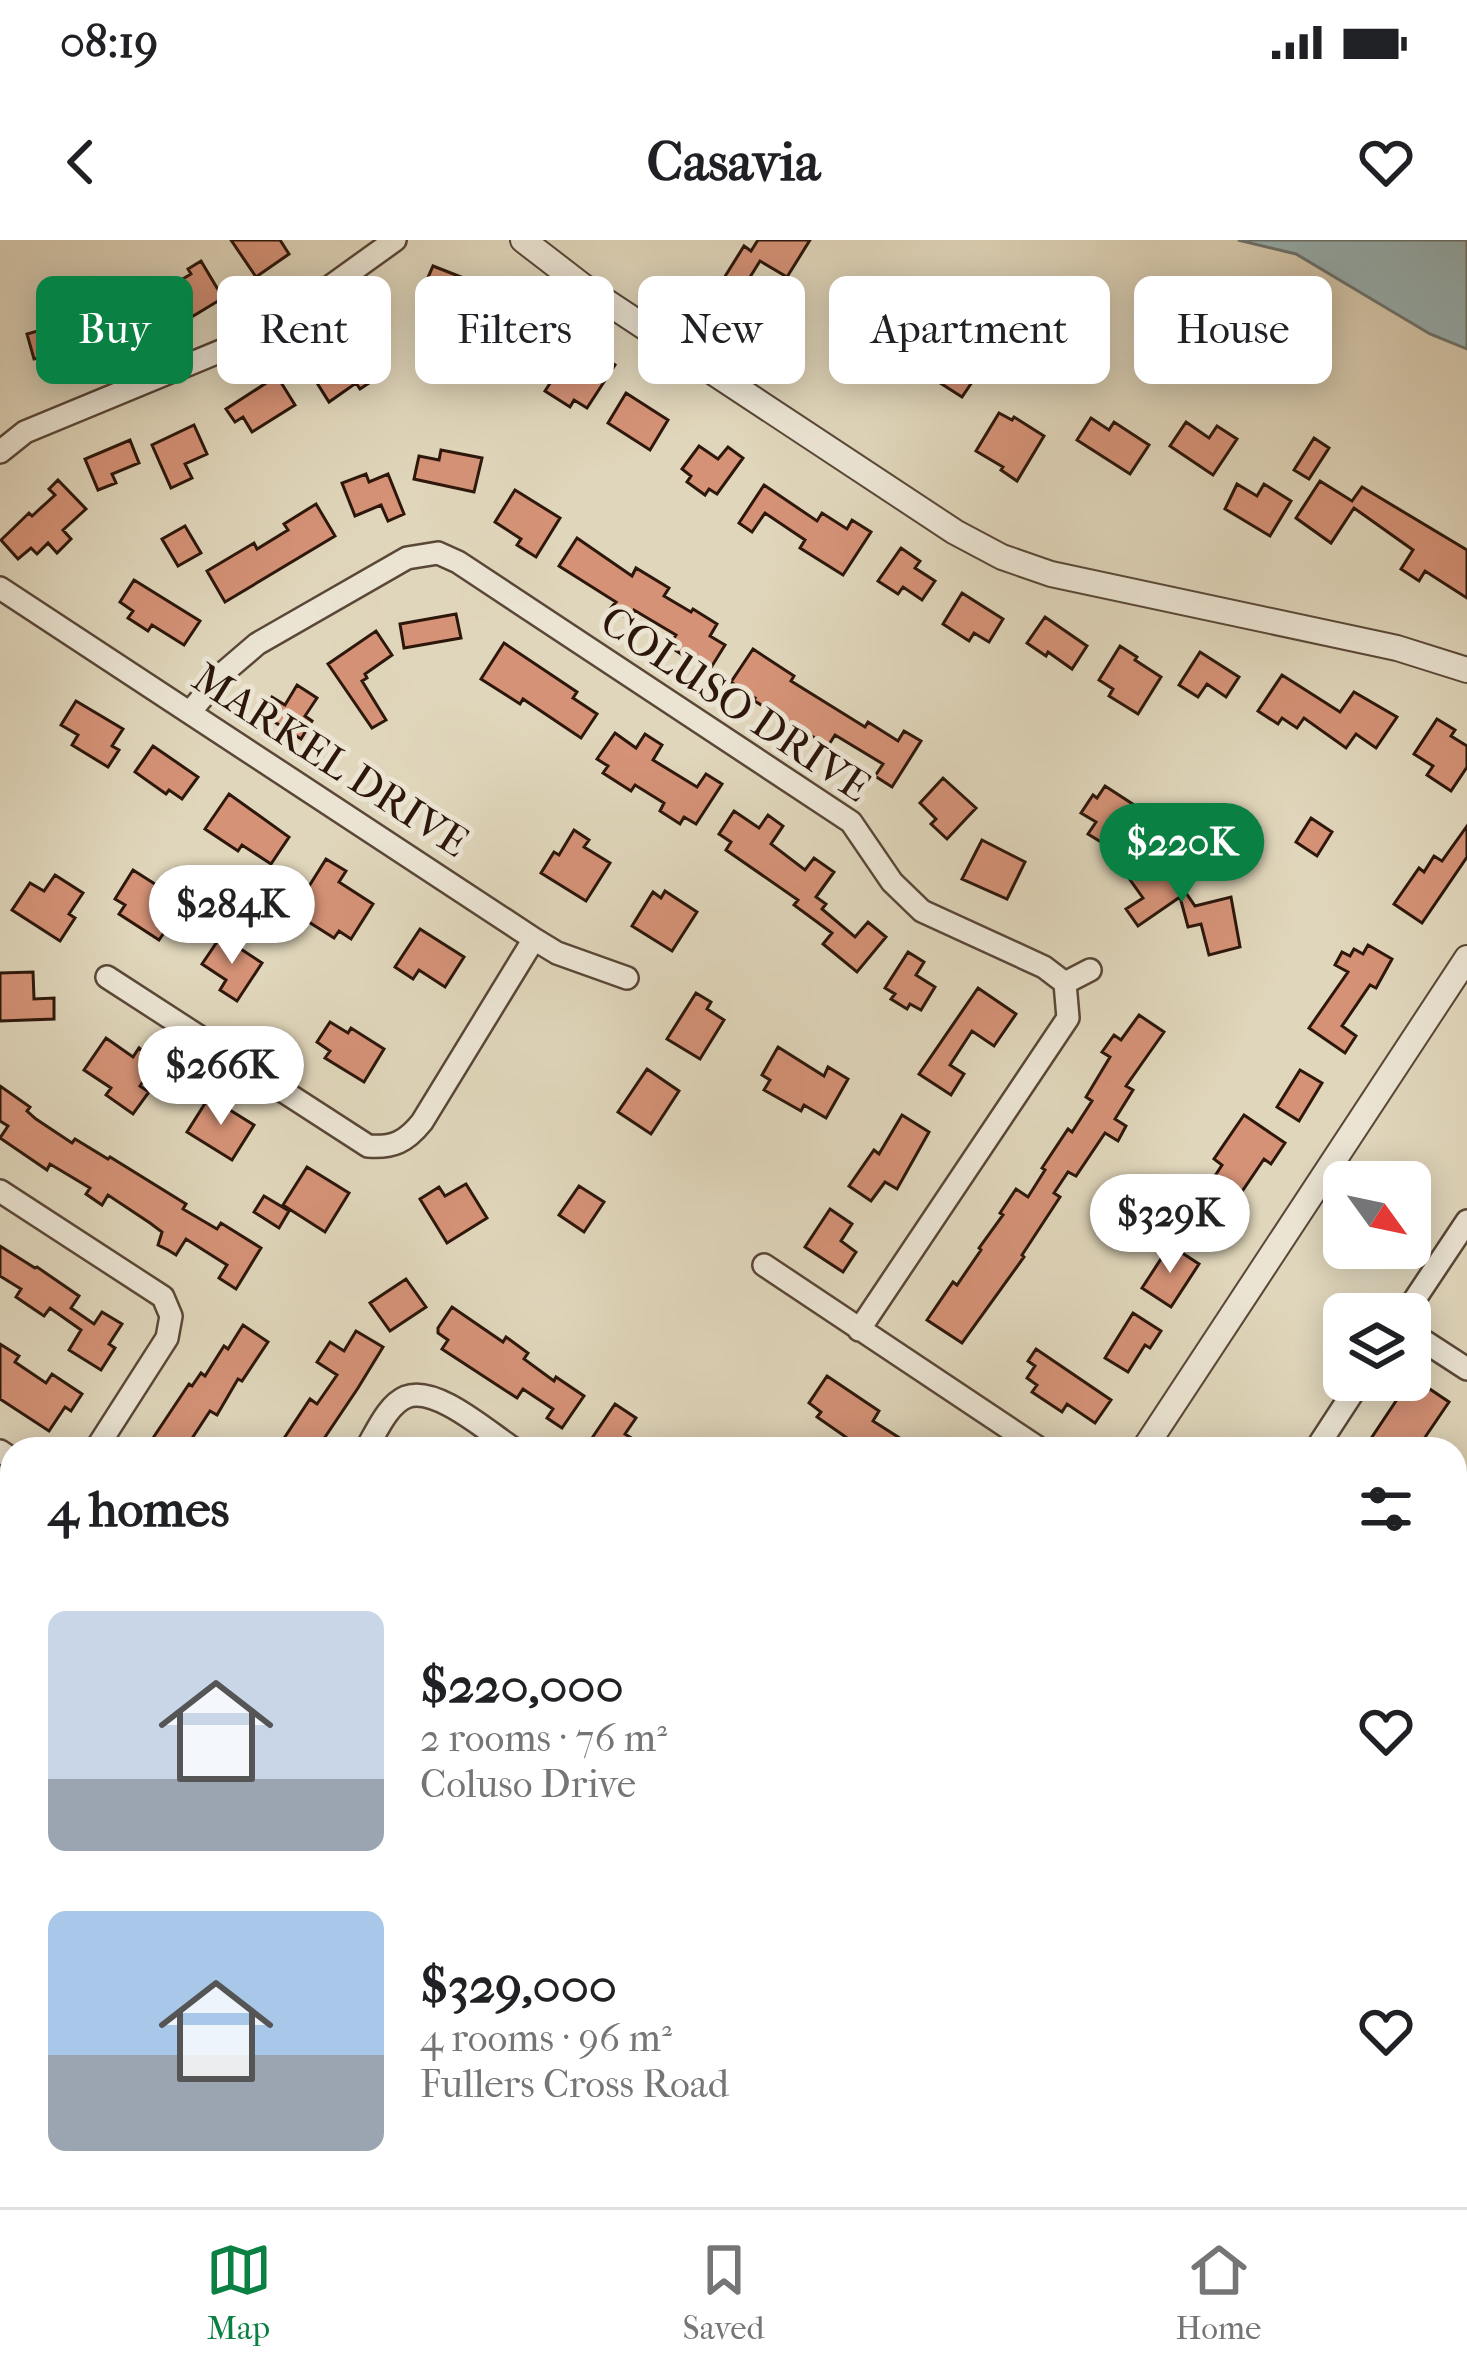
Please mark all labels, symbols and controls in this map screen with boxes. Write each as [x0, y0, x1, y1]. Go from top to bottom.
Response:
text: 08:19 [60, 16, 158, 69]
icon: back [48, 129, 114, 195]
icon: heart [1353, 129, 1419, 195]
text: Casavia [647, 131, 820, 194]
chip: Buy [36, 276, 193, 384]
chip: Rent [217, 276, 391, 384]
chip: Filters [415, 276, 614, 384]
chip: New [638, 276, 805, 384]
chip: Apartment [829, 276, 1110, 384]
chip: House [1134, 276, 1332, 384]
street label: COLUSO DRIVE [591, 596, 879, 812]
street label: MARKEL DRIVE [183, 653, 477, 867]
pin: $220K [1098, 803, 1266, 905]
text: $220K [1126, 819, 1238, 865]
pin: $284K [148, 865, 316, 967]
text: $284K [176, 881, 288, 927]
pin: $266K [137, 1026, 305, 1128]
text: $266K [165, 1042, 277, 1088]
north arrow [1323, 1161, 1431, 1269]
map controls [1323, 1161, 1431, 1401]
pin: $329K [1086, 1174, 1254, 1276]
text: $329K [1117, 1190, 1223, 1236]
button: layers [1323, 1293, 1431, 1401]
icon: filters [1353, 1476, 1419, 1542]
text: 4 homes [48, 1479, 229, 1539]
text: $220,000 [420, 1655, 624, 1715]
icon: home [144, 1659, 288, 1803]
icon: heart [1353, 1698, 1419, 1764]
text: 2 rooms · 76 m² [420, 1715, 667, 1761]
text: Coluso Drive [420, 1761, 636, 1807]
text: $329,000 [420, 1955, 617, 2015]
icon: home [144, 1959, 288, 2103]
icon: heart [1353, 1998, 1419, 2064]
text: 4 rooms · 96 m² [420, 2015, 672, 2061]
text: Fullers Cross Road [420, 2061, 729, 2107]
tab: Map [206, 2237, 272, 2348]
tab: Saved [683, 2237, 764, 2348]
tab: Home [1176, 2237, 1261, 2348]

